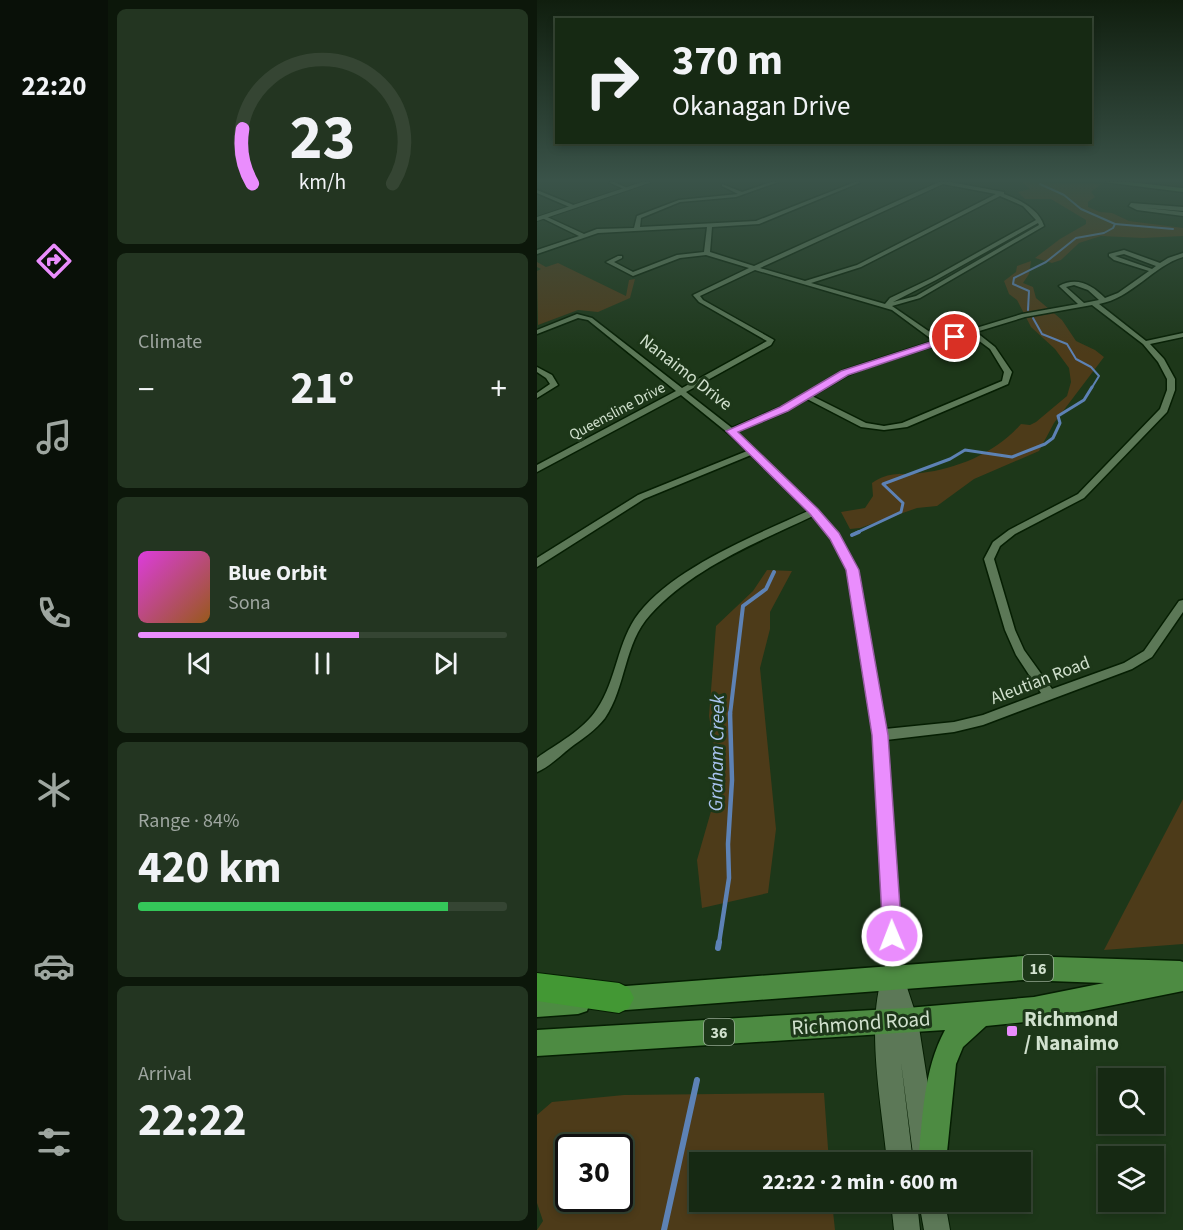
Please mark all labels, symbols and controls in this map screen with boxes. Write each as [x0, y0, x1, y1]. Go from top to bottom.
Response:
text: 370 m [672, 31, 783, 91]
icon: right [573, 42, 651, 120]
text: 22:20 [21, 67, 87, 106]
text: Okanagan Drive [672, 87, 850, 126]
text: 23 [290, 94, 355, 183]
text: km/h [299, 167, 346, 198]
icon: directions [33, 240, 75, 282]
pin [929, 311, 980, 362]
icon: arrive [938, 320, 971, 353]
text: Climate [138, 328, 202, 356]
street label: Nanaimo Drive [634, 328, 737, 417]
text: 21° [291, 357, 354, 421]
text: − [138, 366, 154, 413]
text: + [491, 366, 507, 413]
street label: Queensline Drive [565, 377, 669, 446]
icon: music [33, 416, 75, 458]
text: Blue Orbit [228, 557, 327, 589]
text: Sona [228, 589, 271, 617]
icon: phone [33, 592, 75, 634]
icon: previous [183, 647, 216, 680]
icon: pause [306, 647, 339, 680]
icon: next [429, 647, 462, 680]
street label: Aleutian Road [987, 650, 1094, 711]
water label: Graham Creek [702, 694, 732, 812]
icon: climate [33, 769, 75, 811]
text: Range · 84% [138, 807, 239, 835]
text: 420 km [138, 836, 282, 900]
position arrow [860, 904, 924, 968]
icon: car [33, 945, 75, 987]
road number: 16 [1023, 955, 1053, 981]
street label: Richmond Road [790, 1003, 932, 1043]
place label: Richmond / Nanaimo [1024, 1004, 1119, 1058]
road number: 36 [704, 1019, 734, 1045]
marker: Richmond / Nanaimo [1005, 1024, 1019, 1038]
text: Arrival [138, 1060, 192, 1088]
map controls [1098, 1068, 1164, 1212]
button: search [1098, 1068, 1164, 1134]
text: 22:22 [138, 1089, 247, 1153]
icon: filters [33, 1121, 75, 1163]
speed limit sign: 30 [555, 1134, 633, 1212]
button: layers [1098, 1146, 1164, 1212]
text: 22:22 · 2 min · 600 m [762, 1166, 958, 1198]

